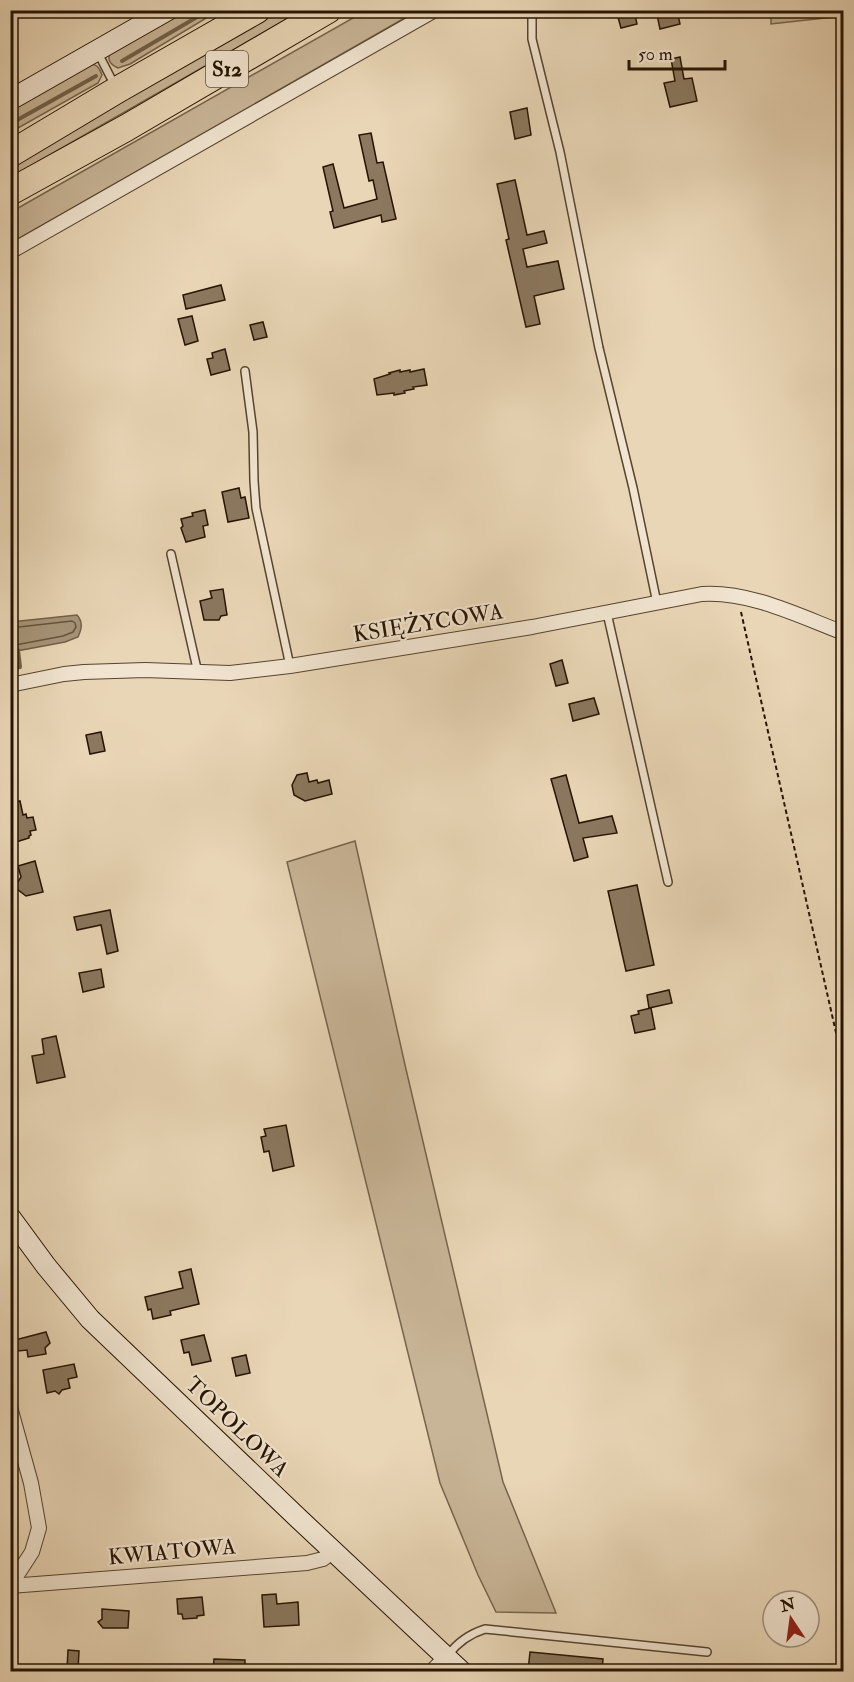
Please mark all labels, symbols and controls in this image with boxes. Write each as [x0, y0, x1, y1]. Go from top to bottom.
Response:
scale bar [629, 33, 725, 71]
text: 50 m [638, 43, 673, 66]
road number: S12 [206, 51, 248, 87]
street label: KSIĘŻYCOWA [351, 596, 505, 649]
street label: TOPOLOWA [179, 1371, 295, 1483]
street label: KWIATOWA [107, 1532, 237, 1572]
north arrow [761, 1589, 821, 1649]
text: N [778, 1594, 798, 1617]

